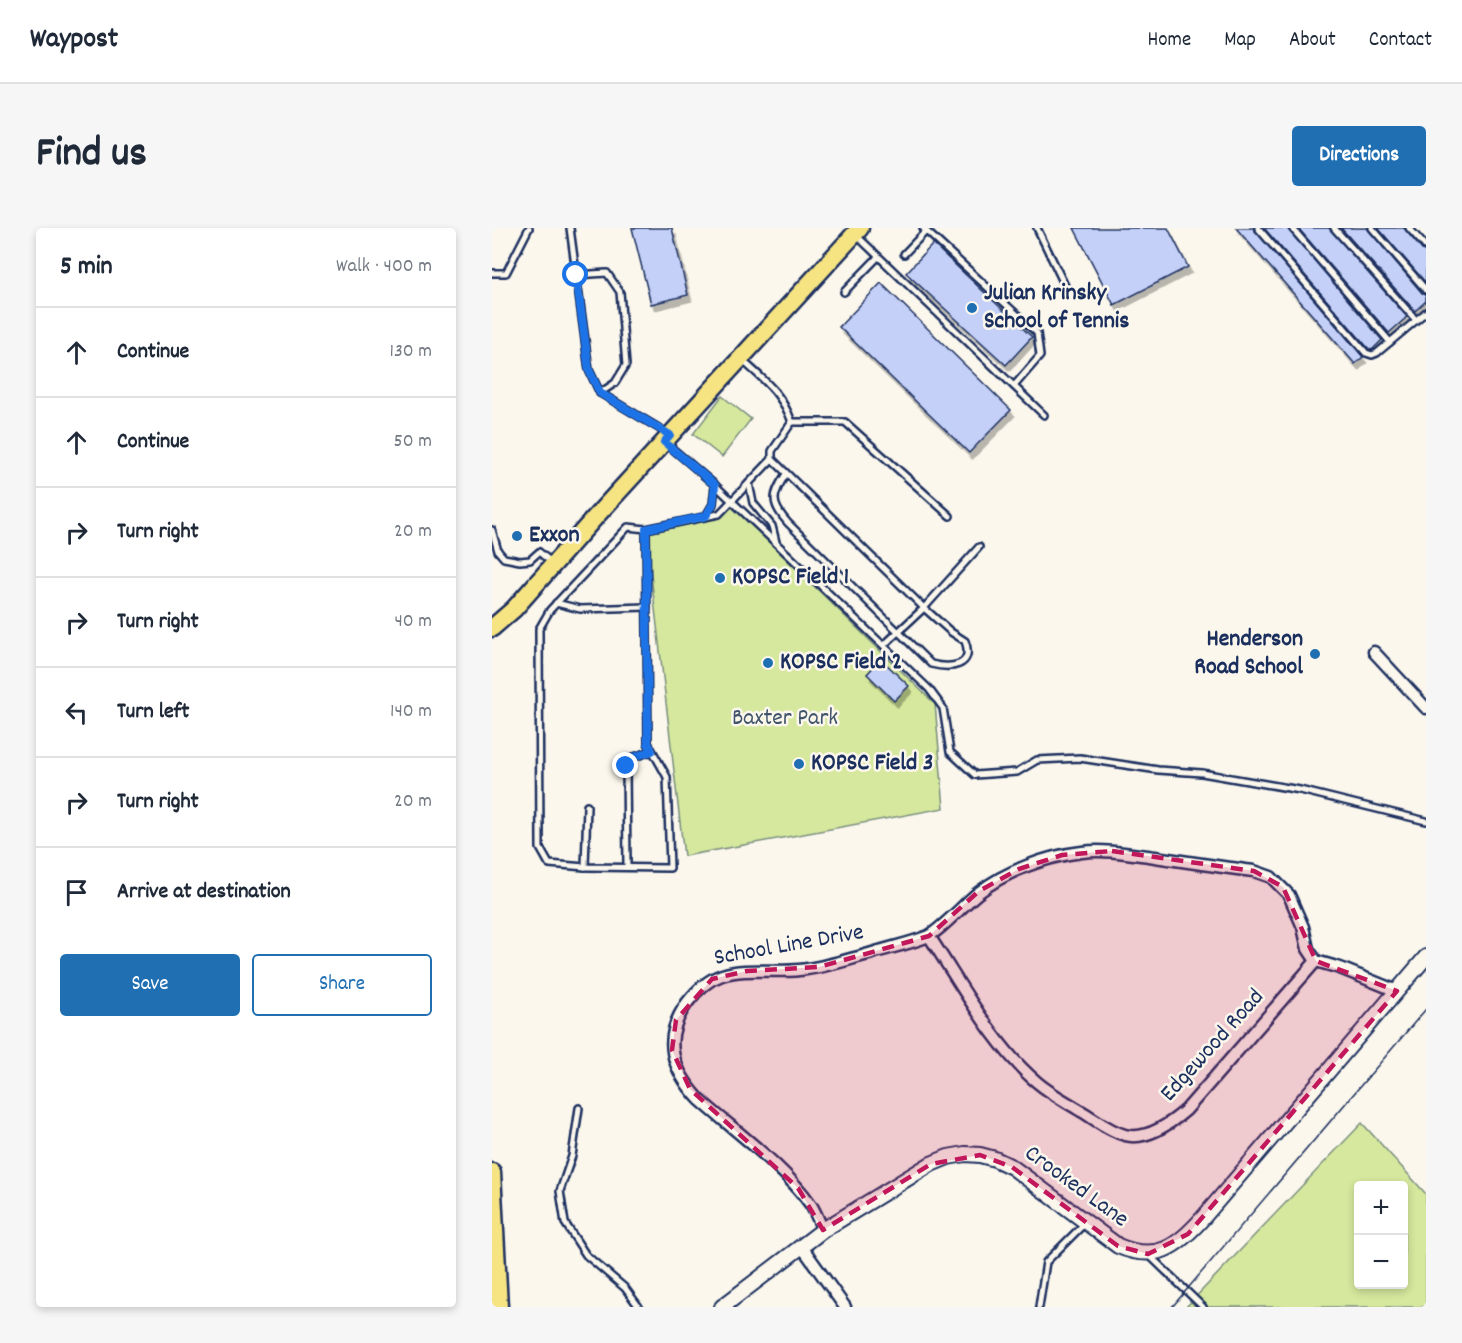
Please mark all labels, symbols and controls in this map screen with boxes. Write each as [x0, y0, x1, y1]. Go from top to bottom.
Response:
text: Waypost [30, 21, 118, 61]
text: Home [1147, 26, 1191, 56]
text: Map [1224, 26, 1256, 56]
text: About [1289, 26, 1336, 56]
text: Contact [1369, 26, 1432, 56]
text: Find us [36, 126, 147, 186]
button: Directions [1292, 126, 1426, 186]
text: 5 min [60, 249, 113, 286]
text: Walk · 400 m [336, 253, 432, 281]
route start [562, 261, 588, 287]
place label: Julian Krinsky School of Tennis [984, 277, 1129, 339]
marker: Julian Krinsky School of Tennis [965, 301, 979, 315]
icon: ahead [60, 336, 93, 369]
text: Continue [117, 337, 189, 368]
text: 130 m [390, 338, 432, 366]
icon: ahead [60, 426, 93, 459]
text: Continue [117, 427, 189, 458]
text: 50 m [394, 428, 432, 456]
icon: right [60, 516, 93, 549]
text: Turn right [117, 517, 199, 548]
text: 20 m [394, 518, 432, 546]
place label: Exxon [529, 519, 579, 553]
marker: Exxon [510, 529, 524, 543]
place label: KOPSC Field 1 [732, 561, 849, 595]
marker: KOPSC Field 1 [713, 571, 727, 585]
icon: right [60, 606, 93, 639]
text: Turn right [117, 607, 199, 638]
text: 40 m [394, 608, 432, 636]
place label: Henderson Road School [1194, 623, 1303, 685]
place label: KOPSC Field 2 [780, 646, 902, 680]
marker: Henderson Road School [1308, 647, 1322, 661]
marker: KOPSC Field 2 [761, 656, 775, 670]
icon: left [60, 696, 93, 729]
text: Turn left [117, 697, 189, 728]
text: 140 m [390, 698, 432, 726]
park label: Baxter Park [732, 702, 838, 736]
place label: KOPSC Field 3 [811, 747, 933, 781]
route end [612, 752, 638, 778]
marker: KOPSC Field 3 [792, 757, 806, 771]
icon: right [60, 786, 93, 819]
text: Turn right [117, 787, 199, 818]
text: 20 m [394, 788, 432, 816]
icon: arrive [60, 876, 93, 909]
text: Arrive at destination [117, 877, 291, 908]
street label: School Line Drive [711, 916, 867, 976]
button: Save [60, 954, 240, 1016]
button: Share [252, 954, 432, 1016]
street label: Edgewood Road [1153, 982, 1273, 1110]
street label: Crooked Lane [1017, 1137, 1135, 1237]
map controls [1354, 1181, 1408, 1289]
button: + [1354, 1181, 1408, 1235]
button: − [1354, 1235, 1408, 1289]

